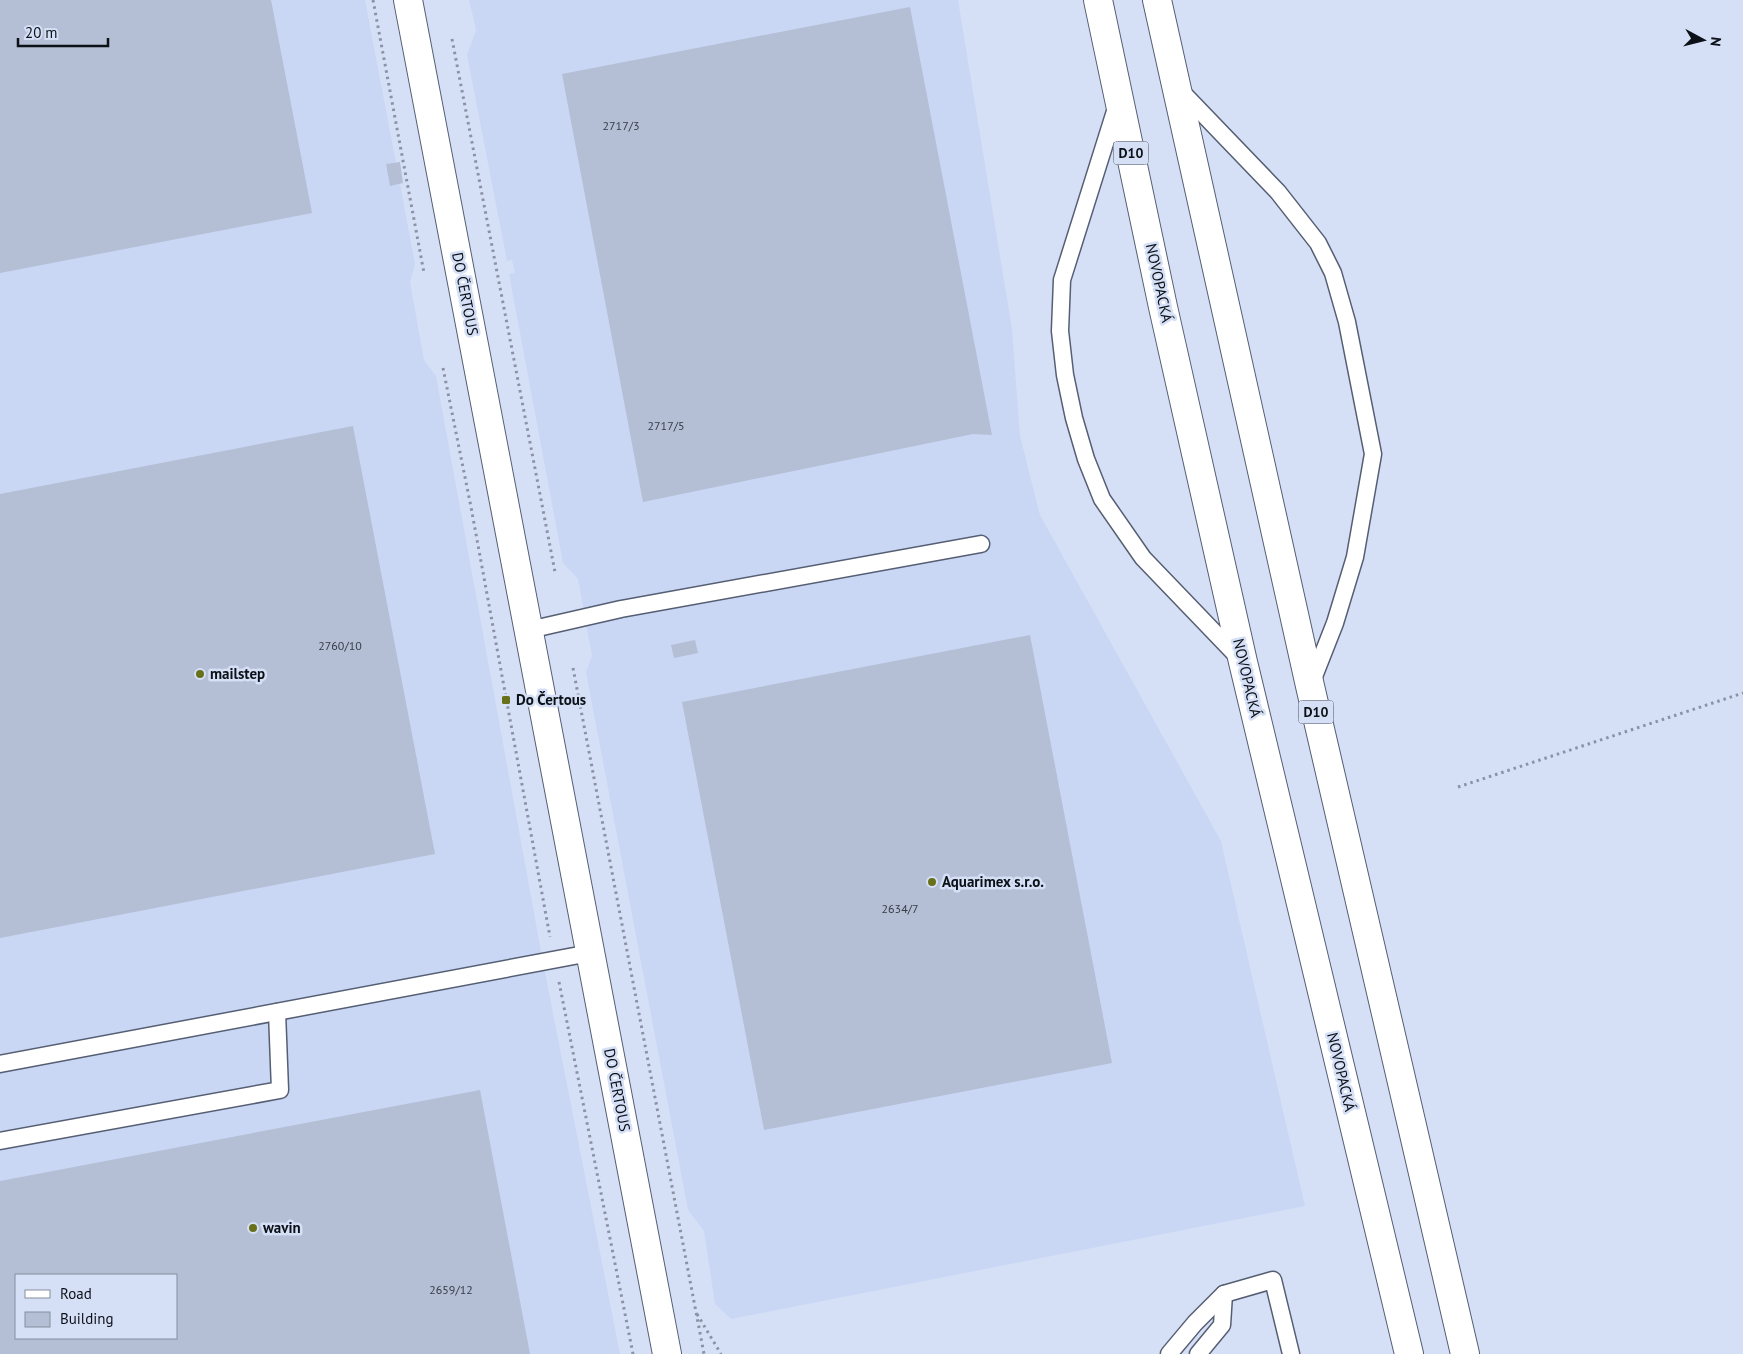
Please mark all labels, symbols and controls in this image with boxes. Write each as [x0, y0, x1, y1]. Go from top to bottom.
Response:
scale bar [18, 15, 108, 47]
north arrow [1678, 15, 1728, 65]
text: 20 m [25, 23, 58, 42]
text: N [1706, 36, 1725, 47]
house number: 2717/3 [603, 118, 639, 133]
road number: D10 [1114, 142, 1148, 164]
street label: NOVOPACKÁ [1142, 242, 1177, 324]
street label: DO ČERTOUS [448, 251, 483, 337]
house number: 2717/5 [648, 418, 684, 433]
street label: NOVOPACKÁ [1229, 637, 1266, 719]
house number: 2760/10 [318, 638, 362, 653]
place label: mailstep [210, 664, 265, 683]
marker: mailstep [194, 668, 206, 680]
place label: Do Čertous [516, 690, 586, 709]
marker: Do Čertous [500, 694, 512, 706]
road number: D10 [1298, 700, 1334, 724]
place label: Aquarimex s.r.o. [942, 872, 1044, 891]
marker: Aquarimex s.r.o. [926, 876, 938, 888]
house number: 2634/7 [882, 901, 918, 916]
street label: NOVOPACKÁ [1323, 1031, 1360, 1113]
street label: DO ČERTOUS [600, 1047, 635, 1133]
place label: wavin [262, 1218, 301, 1237]
marker: wavin [247, 1222, 259, 1234]
legend [15, 1274, 178, 1339]
house number: 2659/12 [429, 1282, 473, 1297]
text: Road [60, 1284, 92, 1303]
text: Building [60, 1309, 114, 1328]

